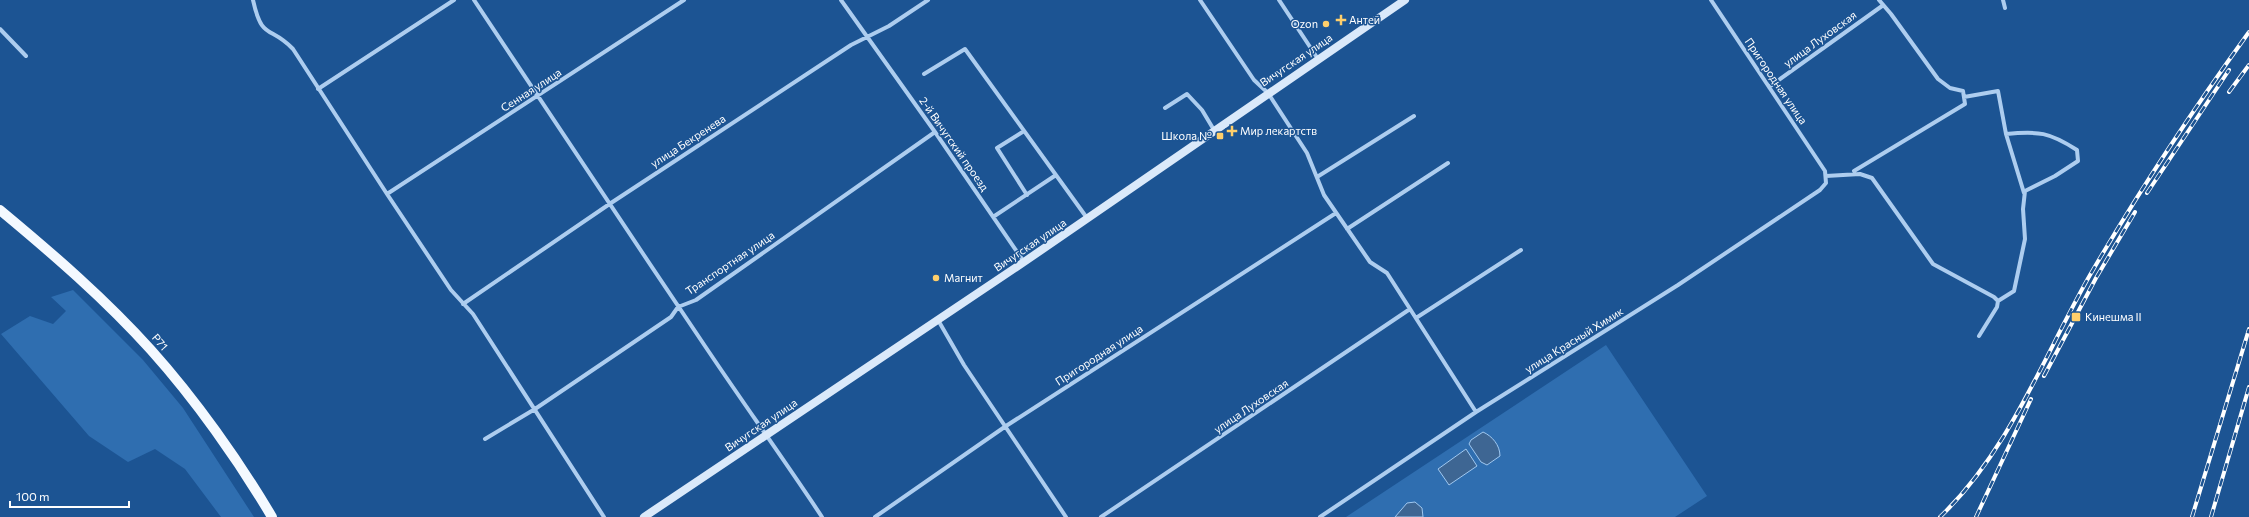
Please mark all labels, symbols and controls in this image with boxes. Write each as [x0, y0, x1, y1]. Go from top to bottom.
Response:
street label: улица Луховская [1781, 8, 1859, 69]
place label: Антей [1349, 13, 1380, 26]
marker: Антей [1336, 15, 1346, 25]
place label: Ozon [1291, 17, 1318, 30]
marker: Ozon [1321, 19, 1331, 29]
street label: Вичугская улица [1257, 31, 1334, 89]
street label: Пригородная улица [1743, 35, 1810, 126]
street label: Сенная улица [498, 65, 563, 114]
street label: 2-й Вичугский проезд [917, 94, 992, 194]
street label: улица Бекренева [648, 112, 728, 170]
place label: Мир лекартств [1240, 124, 1317, 137]
marker: Мир лекартств [1227, 126, 1237, 136]
place label: Школа № [1161, 129, 1212, 142]
marker: Школа № [1215, 131, 1225, 141]
street label: Вичугская улица [991, 216, 1068, 274]
street label: Транспортная улица [683, 228, 777, 297]
place label: Магнит [944, 271, 983, 284]
marker: Магнит [931, 273, 941, 283]
street label: улица Красный Химик [1522, 304, 1625, 375]
place label: Кинешма II [2085, 310, 2142, 323]
marker: Кинешма II [2070, 311, 2082, 323]
street label: Пригородная улица [1053, 321, 1145, 388]
street label: Р71 [150, 331, 171, 353]
street label: улица Луховская [1211, 376, 1290, 435]
street label: Вичугская улица [722, 396, 799, 454]
scale bar [10, 483, 129, 509]
text: 100 m [16, 489, 50, 503]

